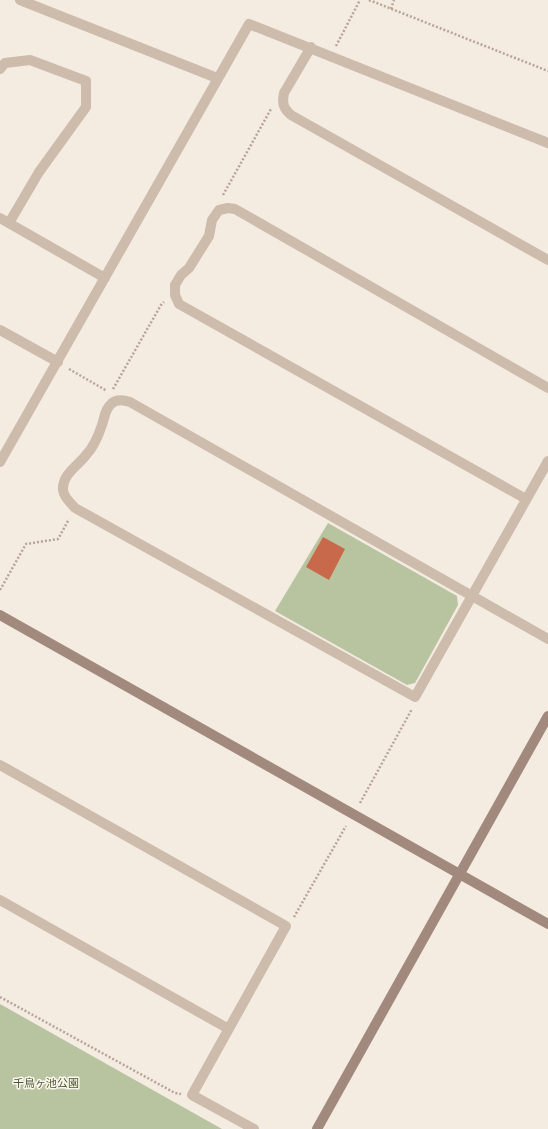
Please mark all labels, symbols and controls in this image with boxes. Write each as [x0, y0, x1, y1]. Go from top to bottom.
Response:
park label: 千鳥ヶ池公園 [13, 1077, 79, 1090]

